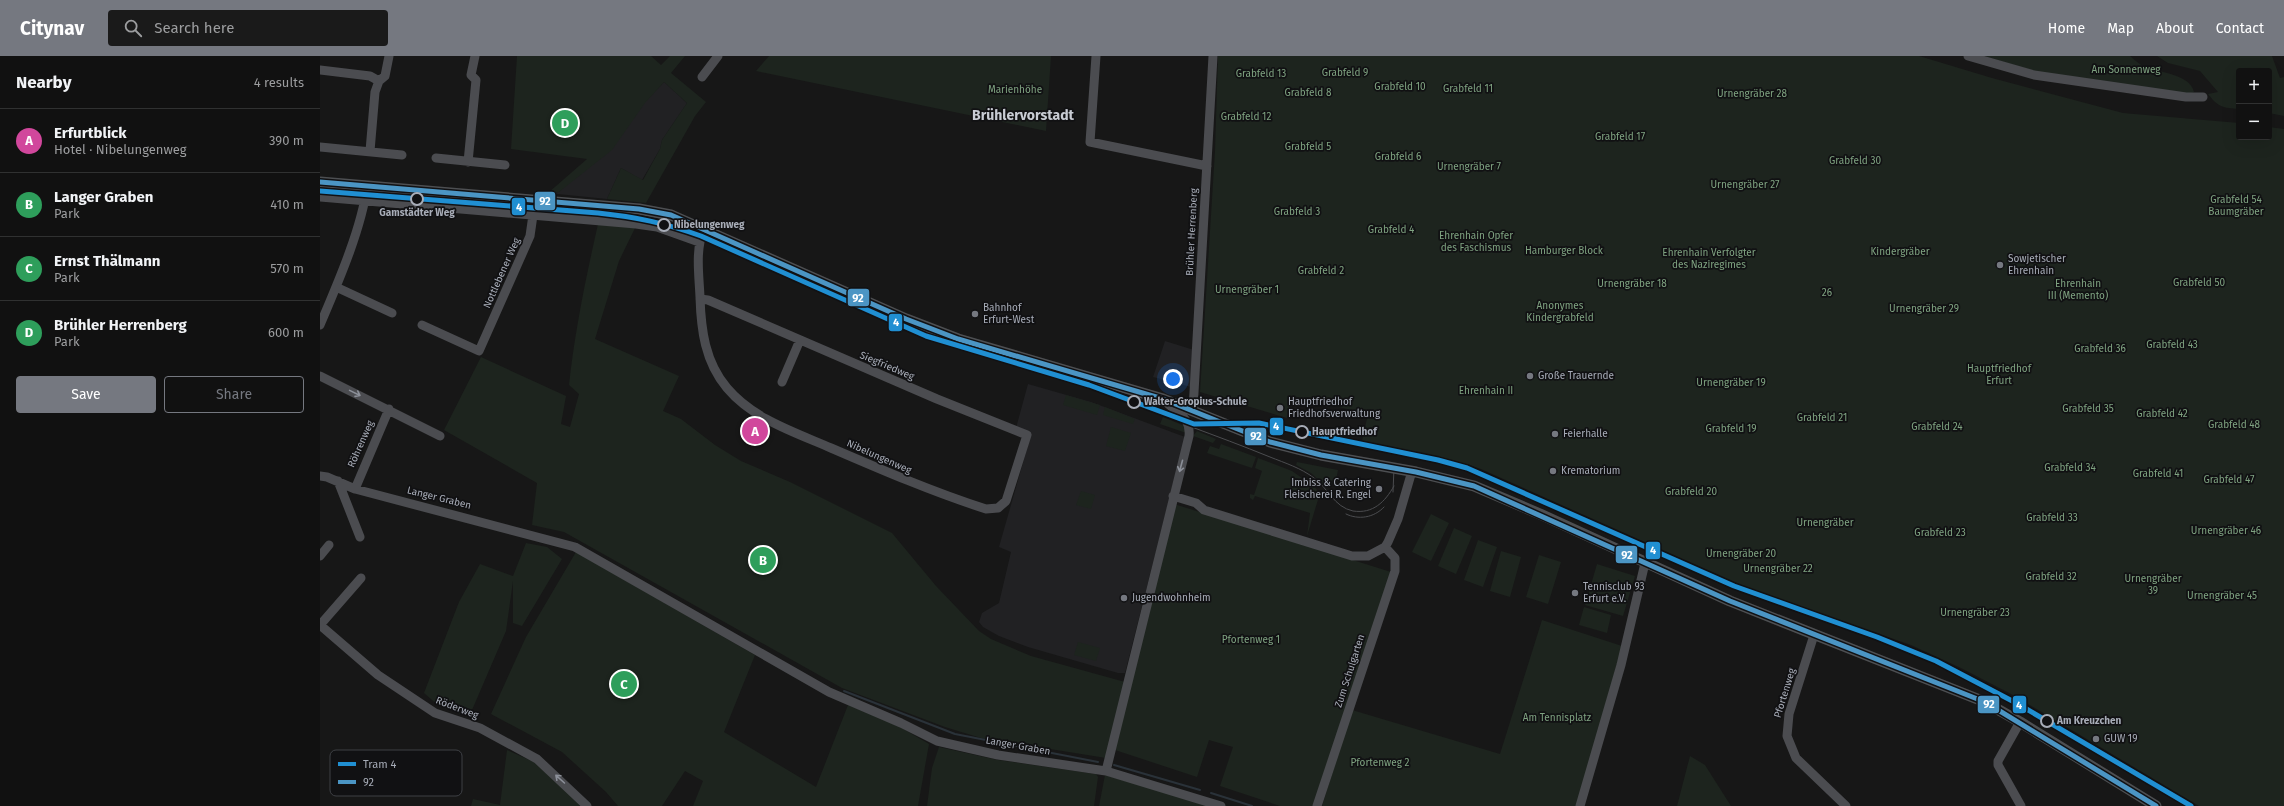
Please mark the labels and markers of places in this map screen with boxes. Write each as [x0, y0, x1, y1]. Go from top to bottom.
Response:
pin: D [552, 108, 578, 138]
marker: Gamstädter Weg [410, 192, 424, 206]
place label: Gamstädter Weg [379, 207, 455, 219]
marker: Nibelungenweg [657, 218, 671, 232]
place label: Nibelungenweg [674, 219, 745, 231]
place label: Sowjetischer Ehrenhain [2008, 253, 2066, 277]
marker: Sowjetischer Ehrenhain [1995, 260, 2005, 270]
place label: Bahnhof Erfurt-West [983, 302, 1035, 326]
marker: Bahnhof Erfurt-West [970, 309, 980, 319]
place label: Große Trauernde [1538, 370, 1614, 382]
marker: Große Trauernde [1525, 371, 1535, 381]
marker: Walter-Gropius-Schule [1127, 395, 1141, 409]
place label: Walter-Gropius-Schule [1144, 396, 1247, 408]
place label: Hauptfriedhof Friedhofsverwaltung [1288, 396, 1381, 420]
marker: Hauptfriedhof Friedhofsverwaltung [1275, 403, 1285, 413]
pin: A [742, 416, 768, 446]
marker: Hauptfriedhof [1295, 425, 1309, 439]
place label: Hauptfriedhof [1312, 426, 1378, 438]
place label: Feierhalle [1563, 428, 1608, 440]
marker: Feierhalle [1550, 429, 1560, 439]
place label: Krematorium [1561, 465, 1620, 477]
marker: Krematorium [1548, 466, 1558, 476]
place label: Imbiss & Catering Fleischerei R. Engel [1284, 477, 1372, 501]
marker: Imbiss & Catering Fleischerei R. Engel [1374, 484, 1384, 494]
pin: B [750, 545, 776, 575]
place label: Tennisclub 93 Erfurt e.V. [1583, 581, 1644, 605]
marker: Tennisclub 93 Erfurt e.V. [1570, 588, 1580, 598]
place label: Jugendwohnheim [1132, 592, 1211, 604]
marker: Jugendwohnheim [1119, 593, 1129, 603]
pin: C [611, 669, 637, 699]
marker: Am Kreuzchen [2040, 714, 2054, 728]
place label: Am Kreuzchen [2056, 715, 2122, 727]
place label: GUW 19 [2104, 733, 2137, 745]
marker: GUW 19 [2091, 734, 2101, 744]

